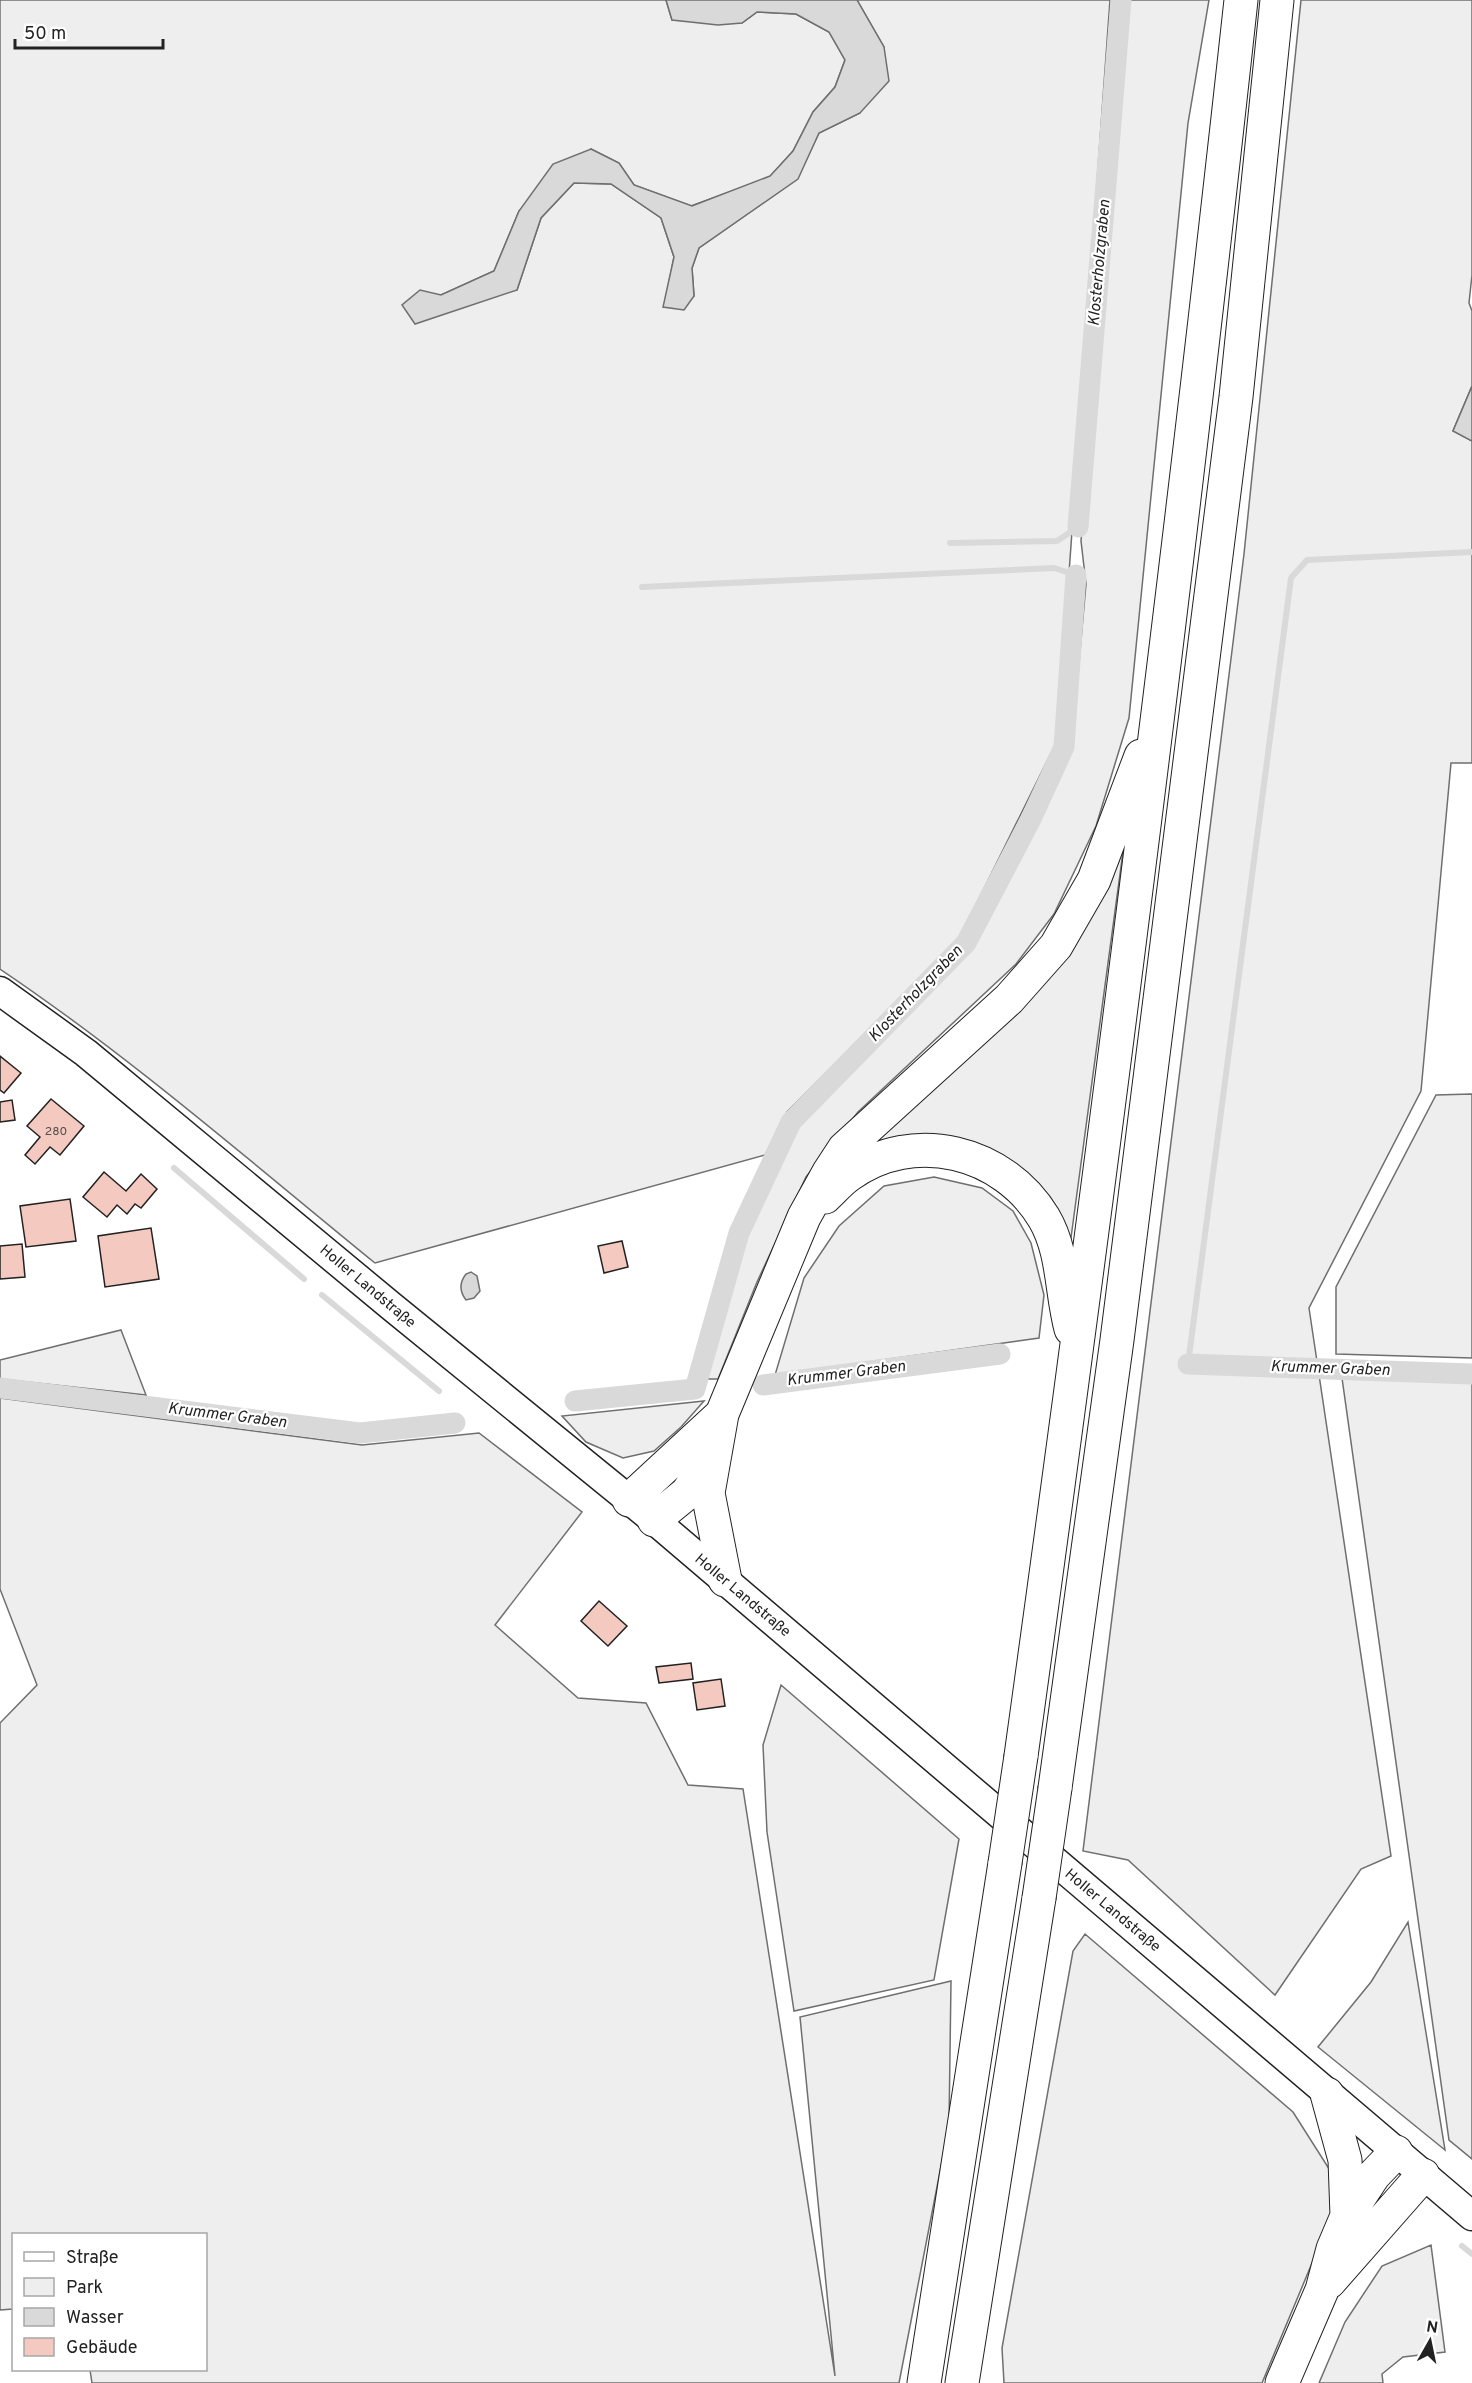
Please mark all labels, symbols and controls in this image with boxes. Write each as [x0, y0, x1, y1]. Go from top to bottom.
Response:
scale bar [15, 12, 164, 50]
text: 50 m [24, 23, 66, 46]
water label: Klosterholzgraben [1085, 199, 1116, 327]
water label: Klosterholzgraben [865, 941, 967, 1047]
house number: 280 [45, 1124, 67, 1140]
street label: Holler Landstraße [315, 1241, 419, 1333]
water label: Krummer Graben [785, 1357, 907, 1391]
water label: Krummer Graben [1270, 1357, 1390, 1381]
water label: Krummer Graben [166, 1399, 288, 1433]
street label: Holler Landstraße [690, 1550, 794, 1642]
street label: Holler Landstraße [1060, 1865, 1164, 1957]
legend [12, 2233, 207, 2371]
text: Straße [66, 2247, 118, 2270]
text: Park [66, 2277, 103, 2300]
text: Wasser [66, 2307, 124, 2330]
north arrow [1400, 2311, 1460, 2371]
text: N [1425, 2317, 1439, 2339]
text: Gebäude [66, 2337, 138, 2360]

